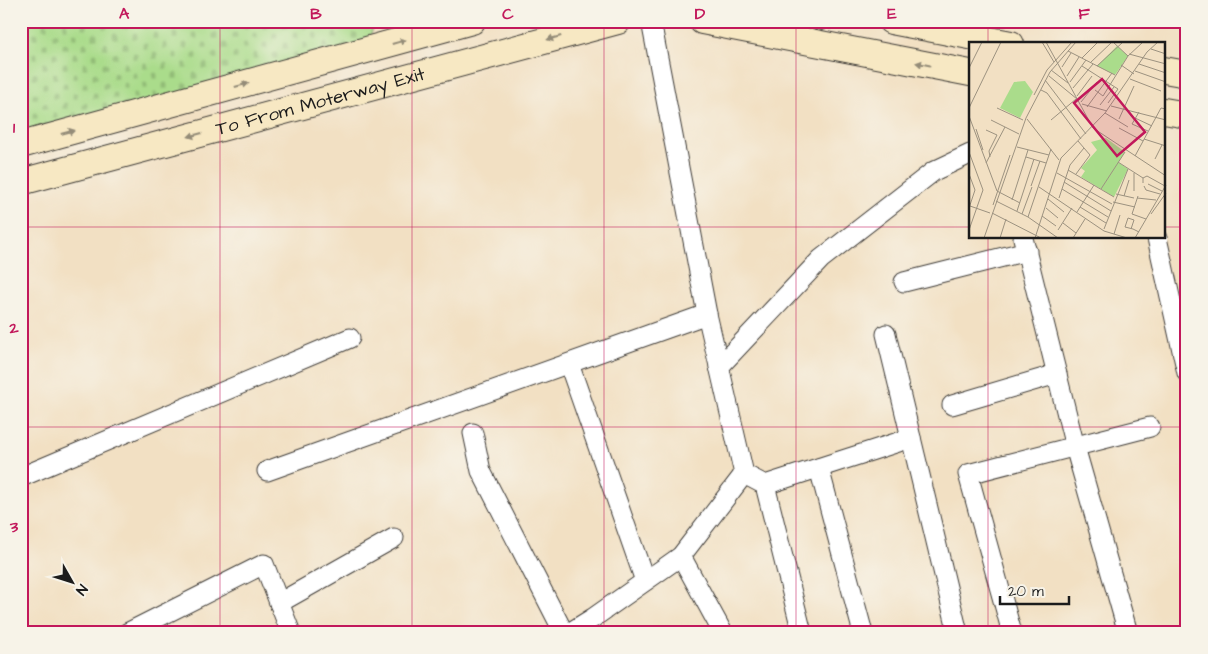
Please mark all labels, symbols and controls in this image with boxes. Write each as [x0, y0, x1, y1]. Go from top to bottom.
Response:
text: A [119, 3, 130, 25]
text: B [310, 3, 322, 25]
text: C [502, 3, 514, 25]
text: D [695, 3, 706, 25]
text: E [887, 3, 897, 25]
text: F [1078, 3, 1090, 25]
one-way arrow [547, 35, 562, 43]
one-way arrow [391, 37, 406, 45]
inset map [969, 42, 1166, 239]
one-way arrow [914, 59, 930, 67]
street label: To From Moterway Exit [213, 60, 428, 142]
one-way arrow [235, 81, 250, 89]
text: 1 [13, 117, 16, 139]
one-way arrow [61, 128, 76, 136]
one-way arrow [187, 132, 202, 140]
text: 2 [8, 317, 19, 339]
text: 3 [9, 516, 19, 538]
north arrow [48, 556, 98, 606]
scale bar [1000, 574, 1069, 606]
text: N [71, 580, 92, 599]
text: 20 m [1008, 581, 1044, 602]

